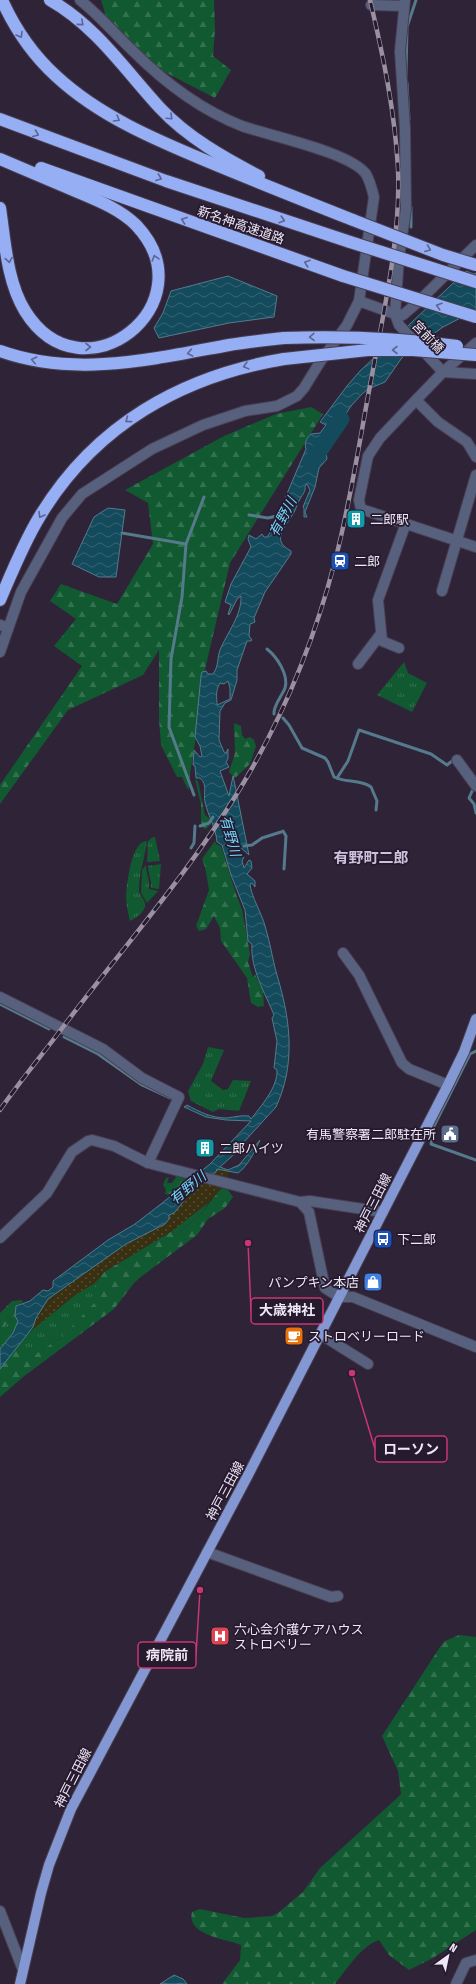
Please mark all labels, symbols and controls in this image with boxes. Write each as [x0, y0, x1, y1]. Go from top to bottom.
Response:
one-way arrow [77, 18, 84, 25]
one-way arrow [15, 31, 23, 38]
one-way arrow [165, 113, 173, 120]
one-way arrow [113, 114, 120, 121]
one-way arrow [33, 129, 40, 137]
one-way arrow [155, 173, 162, 182]
street label: 新名神高速道路 [196, 203, 286, 247]
one-way arrow [278, 215, 285, 224]
one-way arrow [181, 216, 188, 225]
one-way arrow [425, 245, 432, 253]
one-way arrow [151, 255, 160, 262]
one-way arrow [4, 257, 12, 263]
one-way arrow [303, 260, 310, 268]
one-way arrow [435, 302, 442, 310]
street label: 宮前橋 [409, 318, 447, 356]
one-way arrow [309, 333, 315, 341]
one-way arrow [85, 343, 91, 351]
one-way arrow [392, 346, 398, 354]
one-way arrow [187, 348, 193, 356]
one-way arrow [30, 356, 37, 365]
one-way arrow [242, 361, 249, 370]
one-way arrow [126, 415, 133, 422]
water label: 有野川 [266, 493, 301, 540]
building icon: 二郎駅 [345, 508, 367, 530]
one-way arrow [38, 511, 46, 518]
place label: 二郎駅 [370, 512, 409, 527]
station icon: 二郎 [329, 550, 351, 572]
place label: 二郎 [354, 554, 380, 569]
water label: 有野川 [216, 813, 245, 860]
district label: 有野町二郎 [333, 849, 409, 867]
public building icon: 有馬警察署二郎駐在所 [439, 1123, 461, 1145]
place label: 有馬警察署二郎駐在所 [306, 1127, 436, 1142]
building icon: 二郎ハイツ [194, 1137, 216, 1159]
place label: 二郎ハイツ [219, 1141, 284, 1156]
water label: 有野川 [166, 1167, 211, 1208]
street label: 神戸三田線 [352, 1171, 394, 1235]
bus stop icon: 下二郎 [372, 1228, 394, 1250]
place label: 下二郎 [397, 1232, 436, 1247]
shop icon: パンプキン本店 [362, 1271, 384, 1293]
place label: パンプキン本店 [268, 1275, 359, 1290]
callout: 大歳神社 [251, 1298, 323, 1324]
text: 大歳神社 [259, 1302, 315, 1319]
cafe icon: ストロベリーロード [283, 1325, 305, 1347]
place label: ストロベリーロード [308, 1329, 425, 1344]
callout: ローソン [375, 1436, 447, 1462]
text: ローソン [383, 1441, 439, 1458]
street label: 神戸三田線 [203, 1459, 247, 1523]
place label: 六心会介護ケアハウス ストロベリー [234, 1622, 363, 1652]
hospital icon: 六心会介護ケアハウス ストロベリー [209, 1625, 231, 1647]
callout: 病院前 [138, 1642, 196, 1668]
text: 病院前 [146, 1647, 188, 1664]
street label: 神戸三田線 [52, 1746, 94, 1810]
north arrow [428, 1936, 468, 1976]
text: N [447, 1941, 459, 1955]

